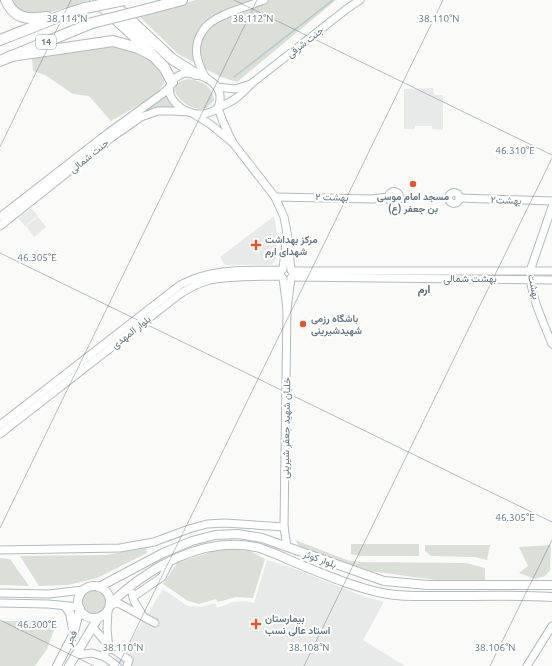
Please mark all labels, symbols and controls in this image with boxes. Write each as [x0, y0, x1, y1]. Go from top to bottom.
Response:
text: 38.114°N [46, 13, 88, 24]
text: 38.112°N [232, 13, 274, 24]
text: 38.110°N [418, 13, 460, 24]
street label: جنت شرقی [284, 24, 326, 61]
road number: 14 [36, 35, 56, 49]
street label: جنت شمالی [67, 137, 112, 176]
text: 46.310°E [495, 145, 535, 156]
marker: مسجد امام موسی بن جعفر (ع) [408, 179, 418, 189]
street label: بهشت ۲ [315, 191, 349, 204]
place label: مسجد امام موسی بن جعفر (ع) [377, 191, 450, 216]
street label: بهشت۲ [490, 194, 522, 207]
place label: مرکز بهداشت شهدای ارم [265, 234, 318, 258]
marker: مرکز بهداشت شهدای ارم [250, 239, 262, 251]
text: 46.305°E [17, 252, 57, 263]
street label: بهشت شمالی [443, 273, 497, 285]
street label: بهشت [525, 273, 542, 301]
district label: ارم [418, 283, 431, 297]
street label: بلوار المهدی [109, 313, 154, 352]
place label: باشگاه رزمی شهیدشیرینی [311, 313, 362, 337]
marker: باشگاه رزمی شهیدشیرینی [298, 319, 308, 329]
street label: خلبان شهید جعفر شیرینی [280, 377, 293, 479]
text: 46.305°E [495, 512, 535, 523]
street label: بلوار کوثر [301, 548, 338, 571]
place label: بیمارستان استاد عالی نسب [265, 613, 330, 637]
marker: بیمارستان استاد عالی نسب [250, 618, 262, 630]
text: 46.300°E [17, 619, 57, 630]
street label: فجر [63, 628, 80, 648]
text: 38.110°N [102, 642, 144, 653]
text: 38.108°N [288, 642, 330, 653]
text: 38.106°N [474, 642, 516, 653]

